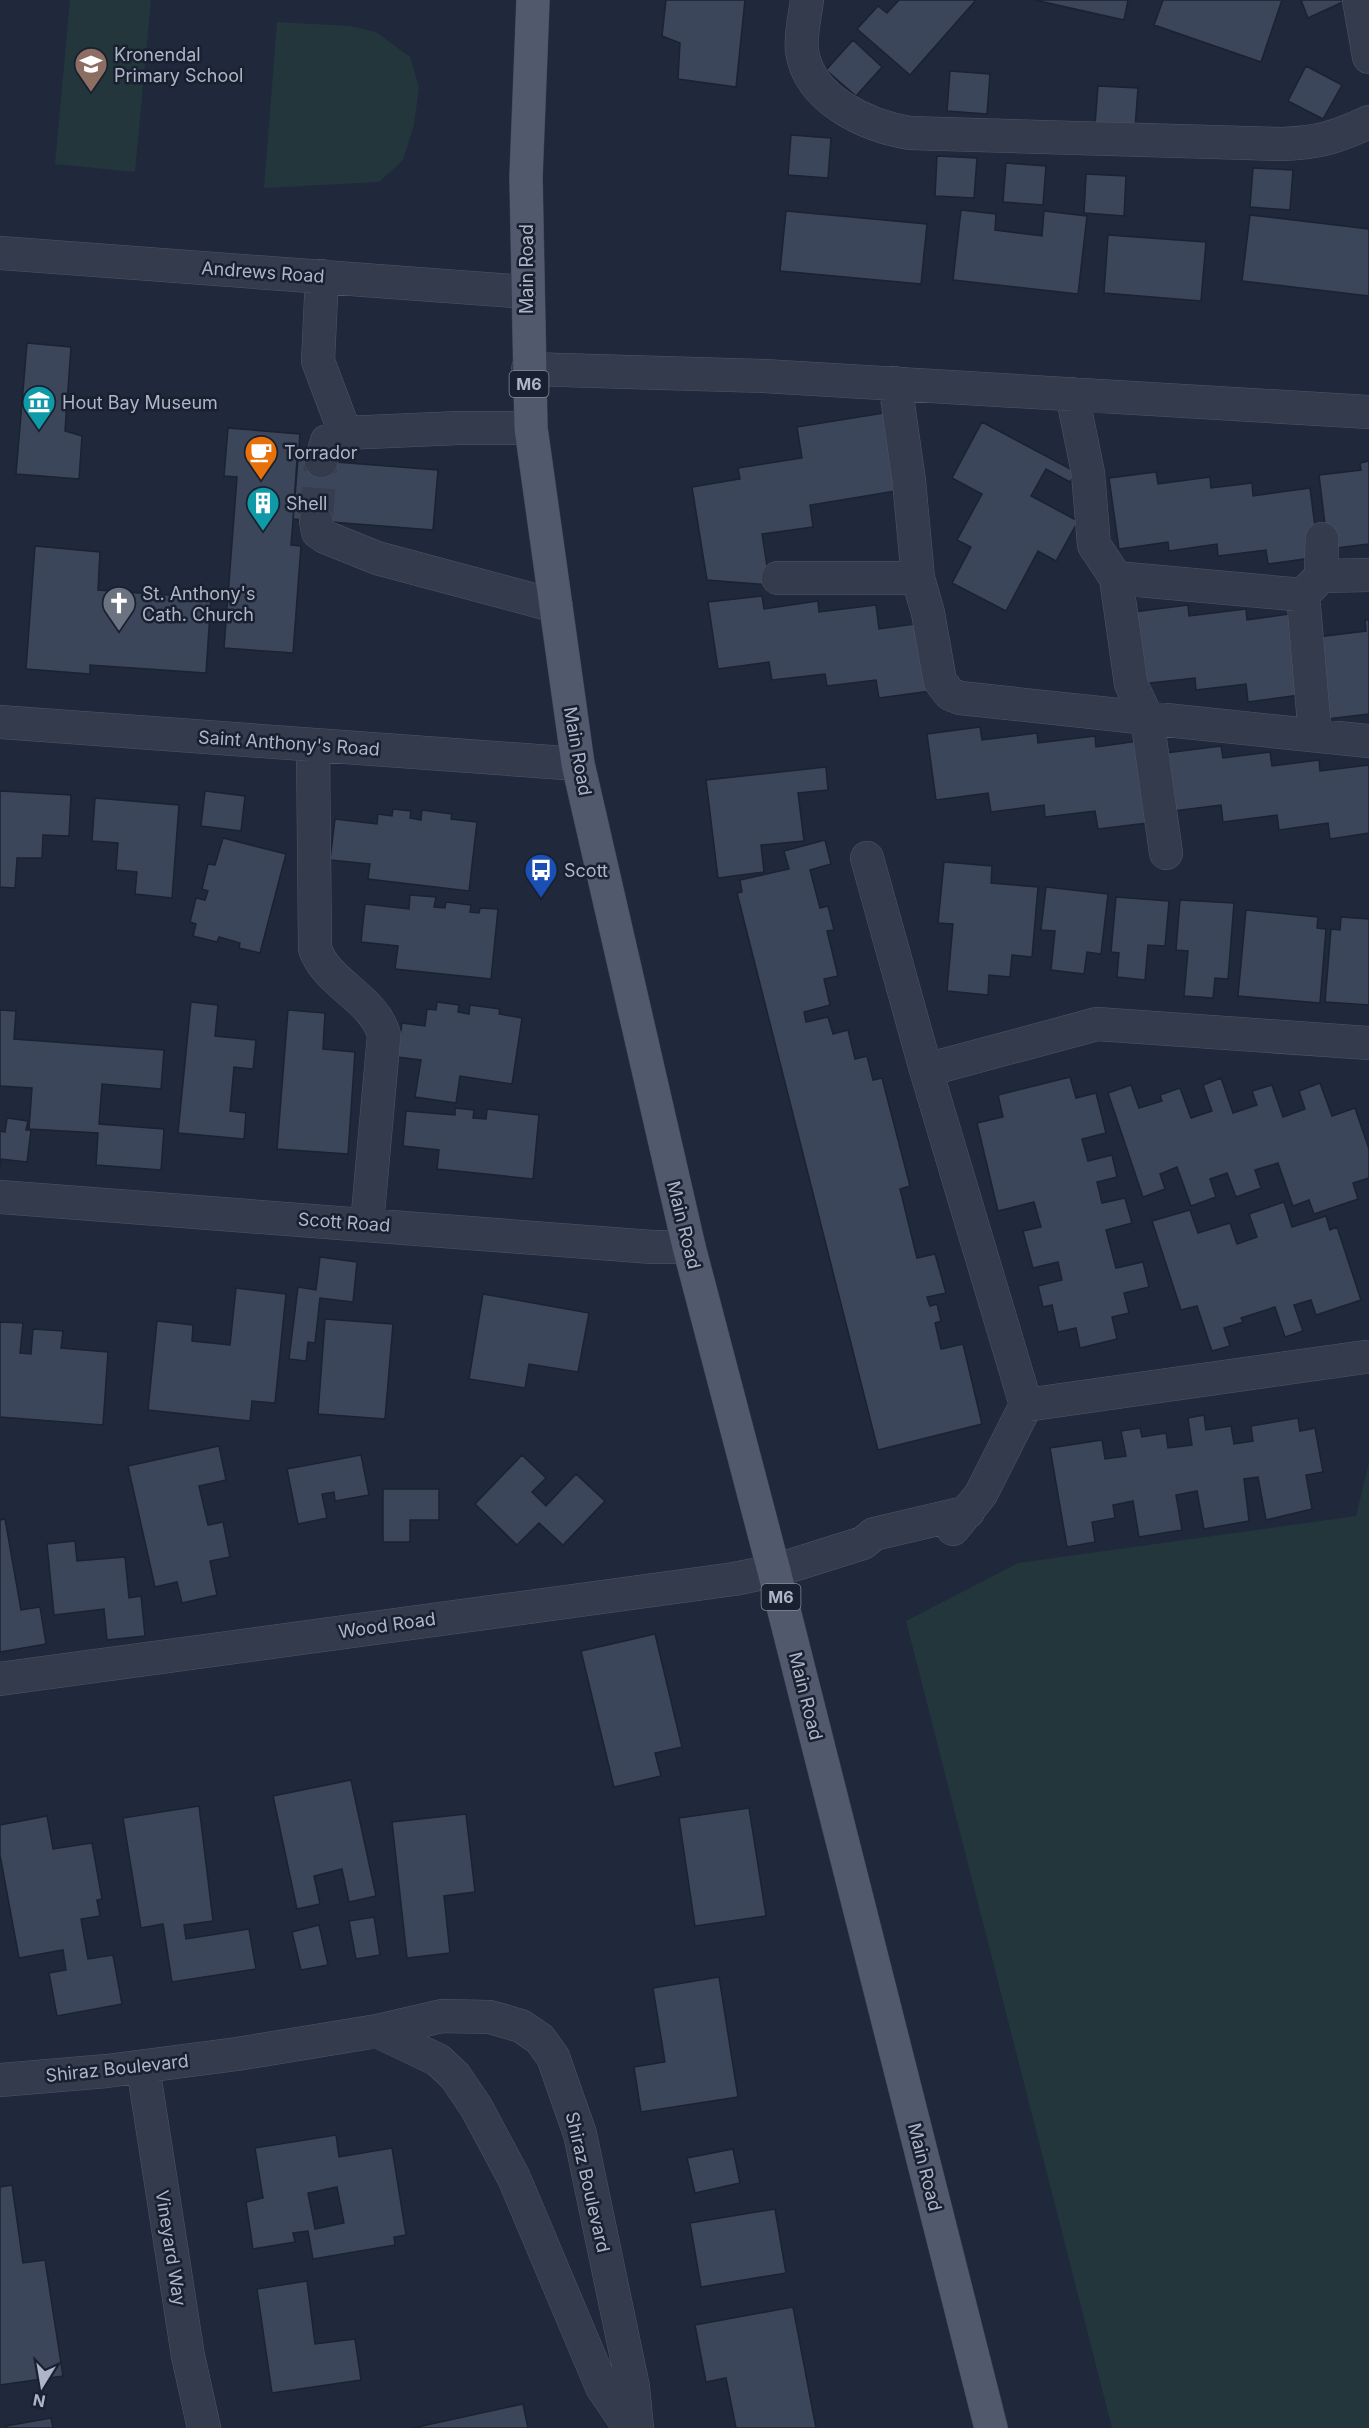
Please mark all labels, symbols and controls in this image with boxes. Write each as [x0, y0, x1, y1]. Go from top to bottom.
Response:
place label: Kronendal Primary School [114, 44, 243, 86]
school or university icon: Kronendal Primary School [73, 46, 109, 93]
street label: Main Road [516, 224, 537, 314]
street label: Andrews Road [201, 257, 325, 287]
road number: M6 [510, 371, 548, 397]
museum icon: Hout Bay Museum [21, 384, 57, 431]
place label: Hout Bay Museum [62, 392, 218, 413]
cafe icon: Torrador [243, 434, 279, 481]
place label: Torrador [284, 442, 358, 463]
building icon: Shell [245, 485, 281, 532]
place label: Shell [286, 493, 327, 514]
place label: St. Anthony's Cath. Church [142, 583, 255, 625]
church icon: St. Anthony's Cath. Church [101, 585, 137, 632]
street label: Main Road [560, 705, 596, 797]
street label: Saint Anthony's Road [198, 726, 380, 760]
bus stop icon: Scott [523, 852, 559, 899]
place label: Scott [564, 860, 608, 881]
street label: Main Road [663, 1179, 705, 1271]
street label: Scott Road [297, 1208, 391, 1236]
road number: M6 [762, 1584, 800, 1610]
street label: Wood Road [337, 1608, 437, 1642]
street label: Main Road [785, 1650, 827, 1742]
street label: Shiraz Boulevard [44, 2050, 190, 2086]
street label: Shiraz Boulevard [562, 2110, 614, 2254]
street label: Main Road [904, 2121, 946, 2213]
street label: Vineyard Way [151, 2189, 191, 2307]
north arrow [12, 2356, 72, 2416]
text: N [31, 2390, 47, 2412]

